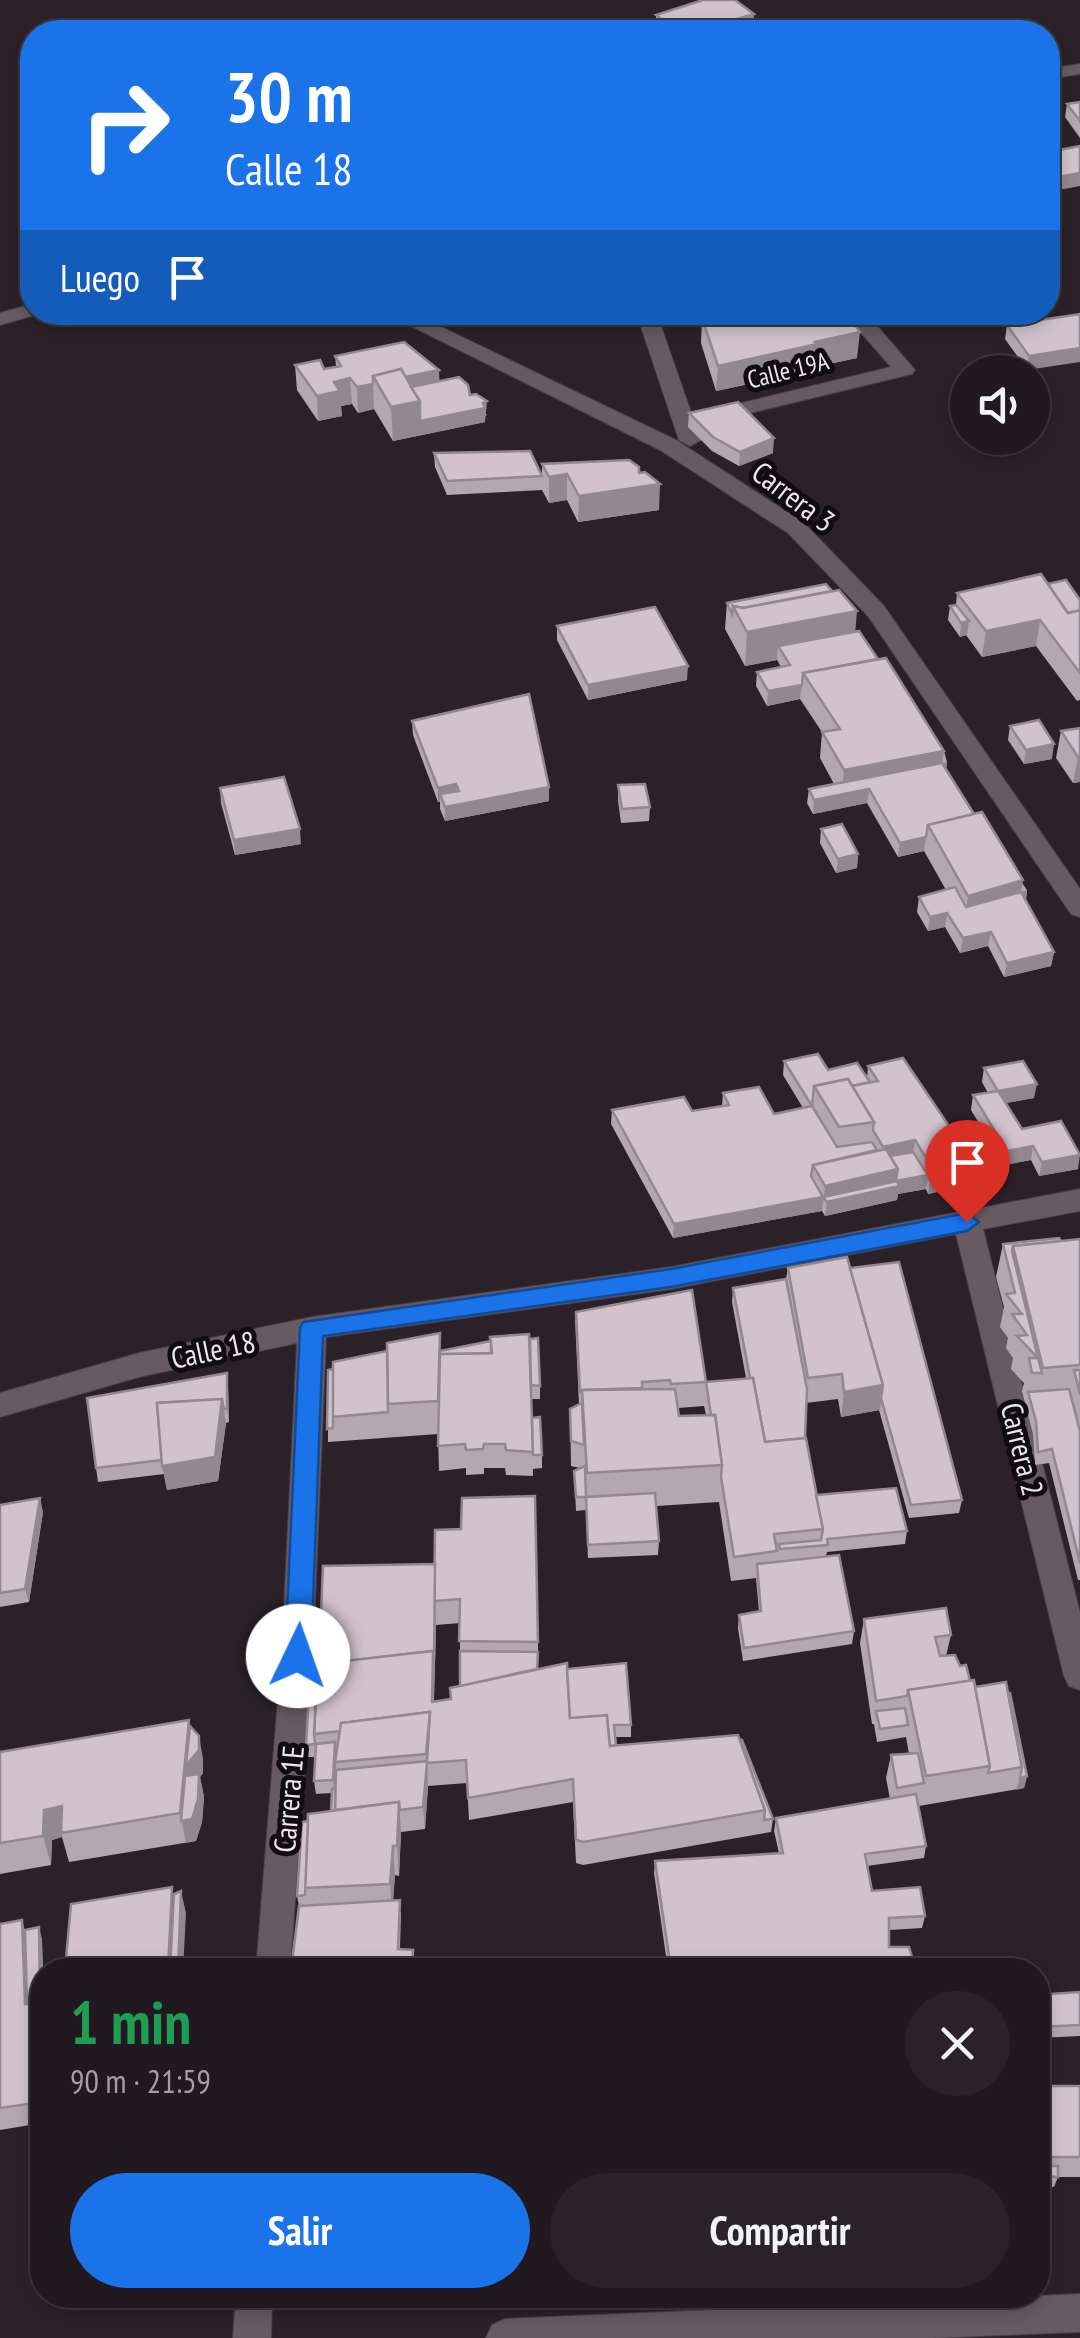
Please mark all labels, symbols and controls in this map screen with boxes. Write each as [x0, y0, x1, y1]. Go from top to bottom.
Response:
text: 30 m [225, 51, 353, 141]
icon: right [60, 60, 190, 190]
text: Calle 18 [225, 139, 353, 197]
icon: arrive [160, 250, 215, 305]
text: Luego [60, 253, 140, 302]
street label: Calle 19A [744, 344, 832, 396]
map controls [950, 355, 1050, 455]
button: sound [950, 355, 1050, 455]
street label: Carrera 3 [745, 452, 843, 540]
pin [925, 1120, 1010, 1223]
icon: arrive [940, 1135, 995, 1190]
street label: Calle 18 [167, 1321, 259, 1377]
street label: Carrera 2 [993, 1399, 1053, 1499]
position arrow [246, 1604, 350, 1708]
street label: Carrera 1E [264, 1744, 312, 1854]
text: 1 min [70, 1983, 191, 2061]
button: close [905, 1991, 1010, 2096]
text: 90 m · 21:59 [70, 2060, 211, 2102]
button: Salir [70, 2173, 530, 2288]
button: Compartir [550, 2173, 1010, 2288]

